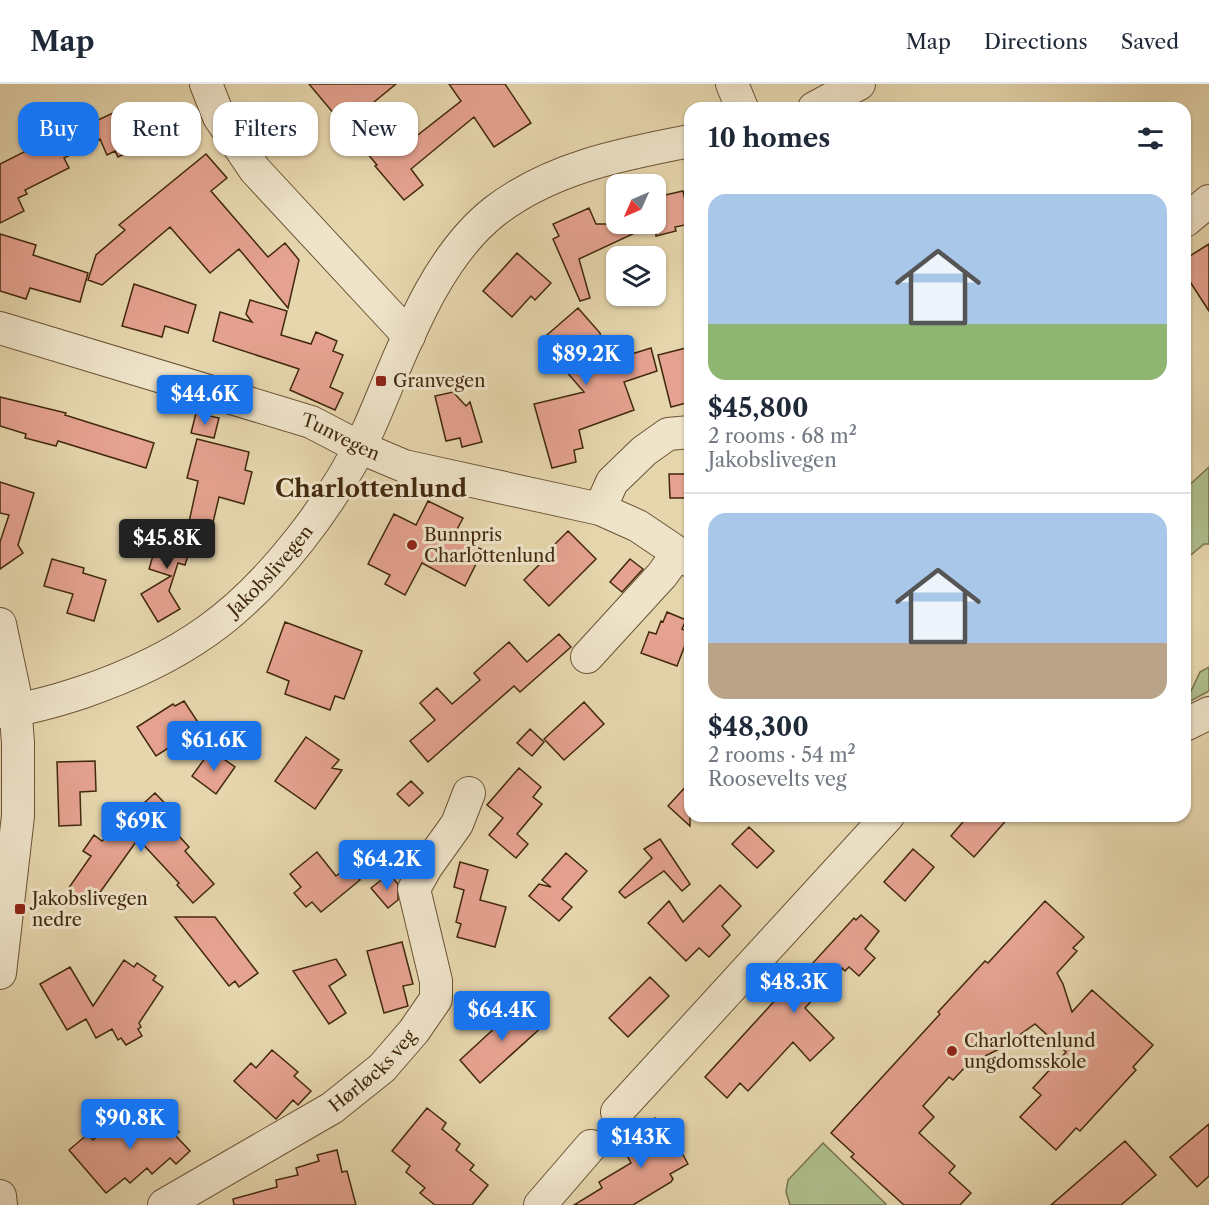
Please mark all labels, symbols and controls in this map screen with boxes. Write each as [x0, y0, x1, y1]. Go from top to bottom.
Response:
text: Map [30, 24, 94, 58]
text: Map [906, 29, 951, 54]
text: Directions [984, 29, 1088, 54]
text: Saved [1121, 29, 1179, 54]
chip: Buy [18, 102, 99, 156]
chip: Rent [111, 102, 201, 156]
chip: Filters [213, 102, 318, 156]
chip: New [330, 102, 418, 156]
text: 10 homes [708, 122, 830, 154]
icon: filters [1134, 122, 1167, 155]
north arrow [606, 174, 666, 234]
map controls [606, 174, 666, 306]
icon: home [884, 233, 992, 341]
button: layers [606, 246, 666, 306]
pin: $89.2K [537, 335, 635, 386]
text: $89.2K [552, 342, 620, 366]
place label: Granvegen [393, 370, 485, 392]
marker: Granvegen [374, 374, 388, 388]
pin: $44.6K [156, 375, 254, 426]
text: $44.6K [171, 382, 239, 406]
text: $45,800 [708, 392, 809, 424]
street label: Tunvegen [299, 409, 383, 465]
text: 2 rooms · 68 m² [708, 424, 857, 448]
text: Jakobslivegen [708, 448, 837, 472]
district label: Charlottenlund [275, 474, 467, 503]
pin: $45.8K [118, 519, 216, 570]
street label: Jakobslivegen [221, 521, 318, 623]
place label: Bunnpris Charlottenlund [424, 524, 555, 567]
text: $45.8K [133, 526, 201, 550]
marker: Bunnpris Charlottenlund [405, 538, 419, 552]
icon: home [884, 552, 992, 660]
text: $48,300 [708, 711, 809, 743]
pin: $61.6K [165, 721, 263, 772]
text: $61.6K [181, 728, 247, 752]
text: 2 rooms · 54 m² [708, 743, 856, 767]
text: Roosevelts veg [708, 767, 846, 791]
pin: $69K [105, 802, 177, 853]
text: $69K [115, 809, 167, 833]
pin: $64.2K [338, 840, 436, 891]
text: $64.2K [353, 847, 421, 871]
place label: Jakobslivegen nedre [29, 888, 148, 931]
marker: Jakobslivegen nedre [13, 902, 27, 916]
pin: $48.3K [745, 963, 843, 1014]
text: $48.3K [760, 970, 828, 994]
pin: $64.4K [453, 991, 551, 1042]
text: $64.4K [468, 998, 536, 1022]
street label: Hørløcks veg [325, 1025, 421, 1117]
place label: Charlottenlund ungdomsskole [964, 1030, 1095, 1073]
marker: Charlottenlund ungdomsskole [945, 1044, 959, 1058]
pin: $90.8K [81, 1099, 179, 1150]
text: $90.8K [95, 1106, 165, 1130]
pin: $143K [599, 1118, 683, 1169]
text: $143K [611, 1125, 671, 1149]

